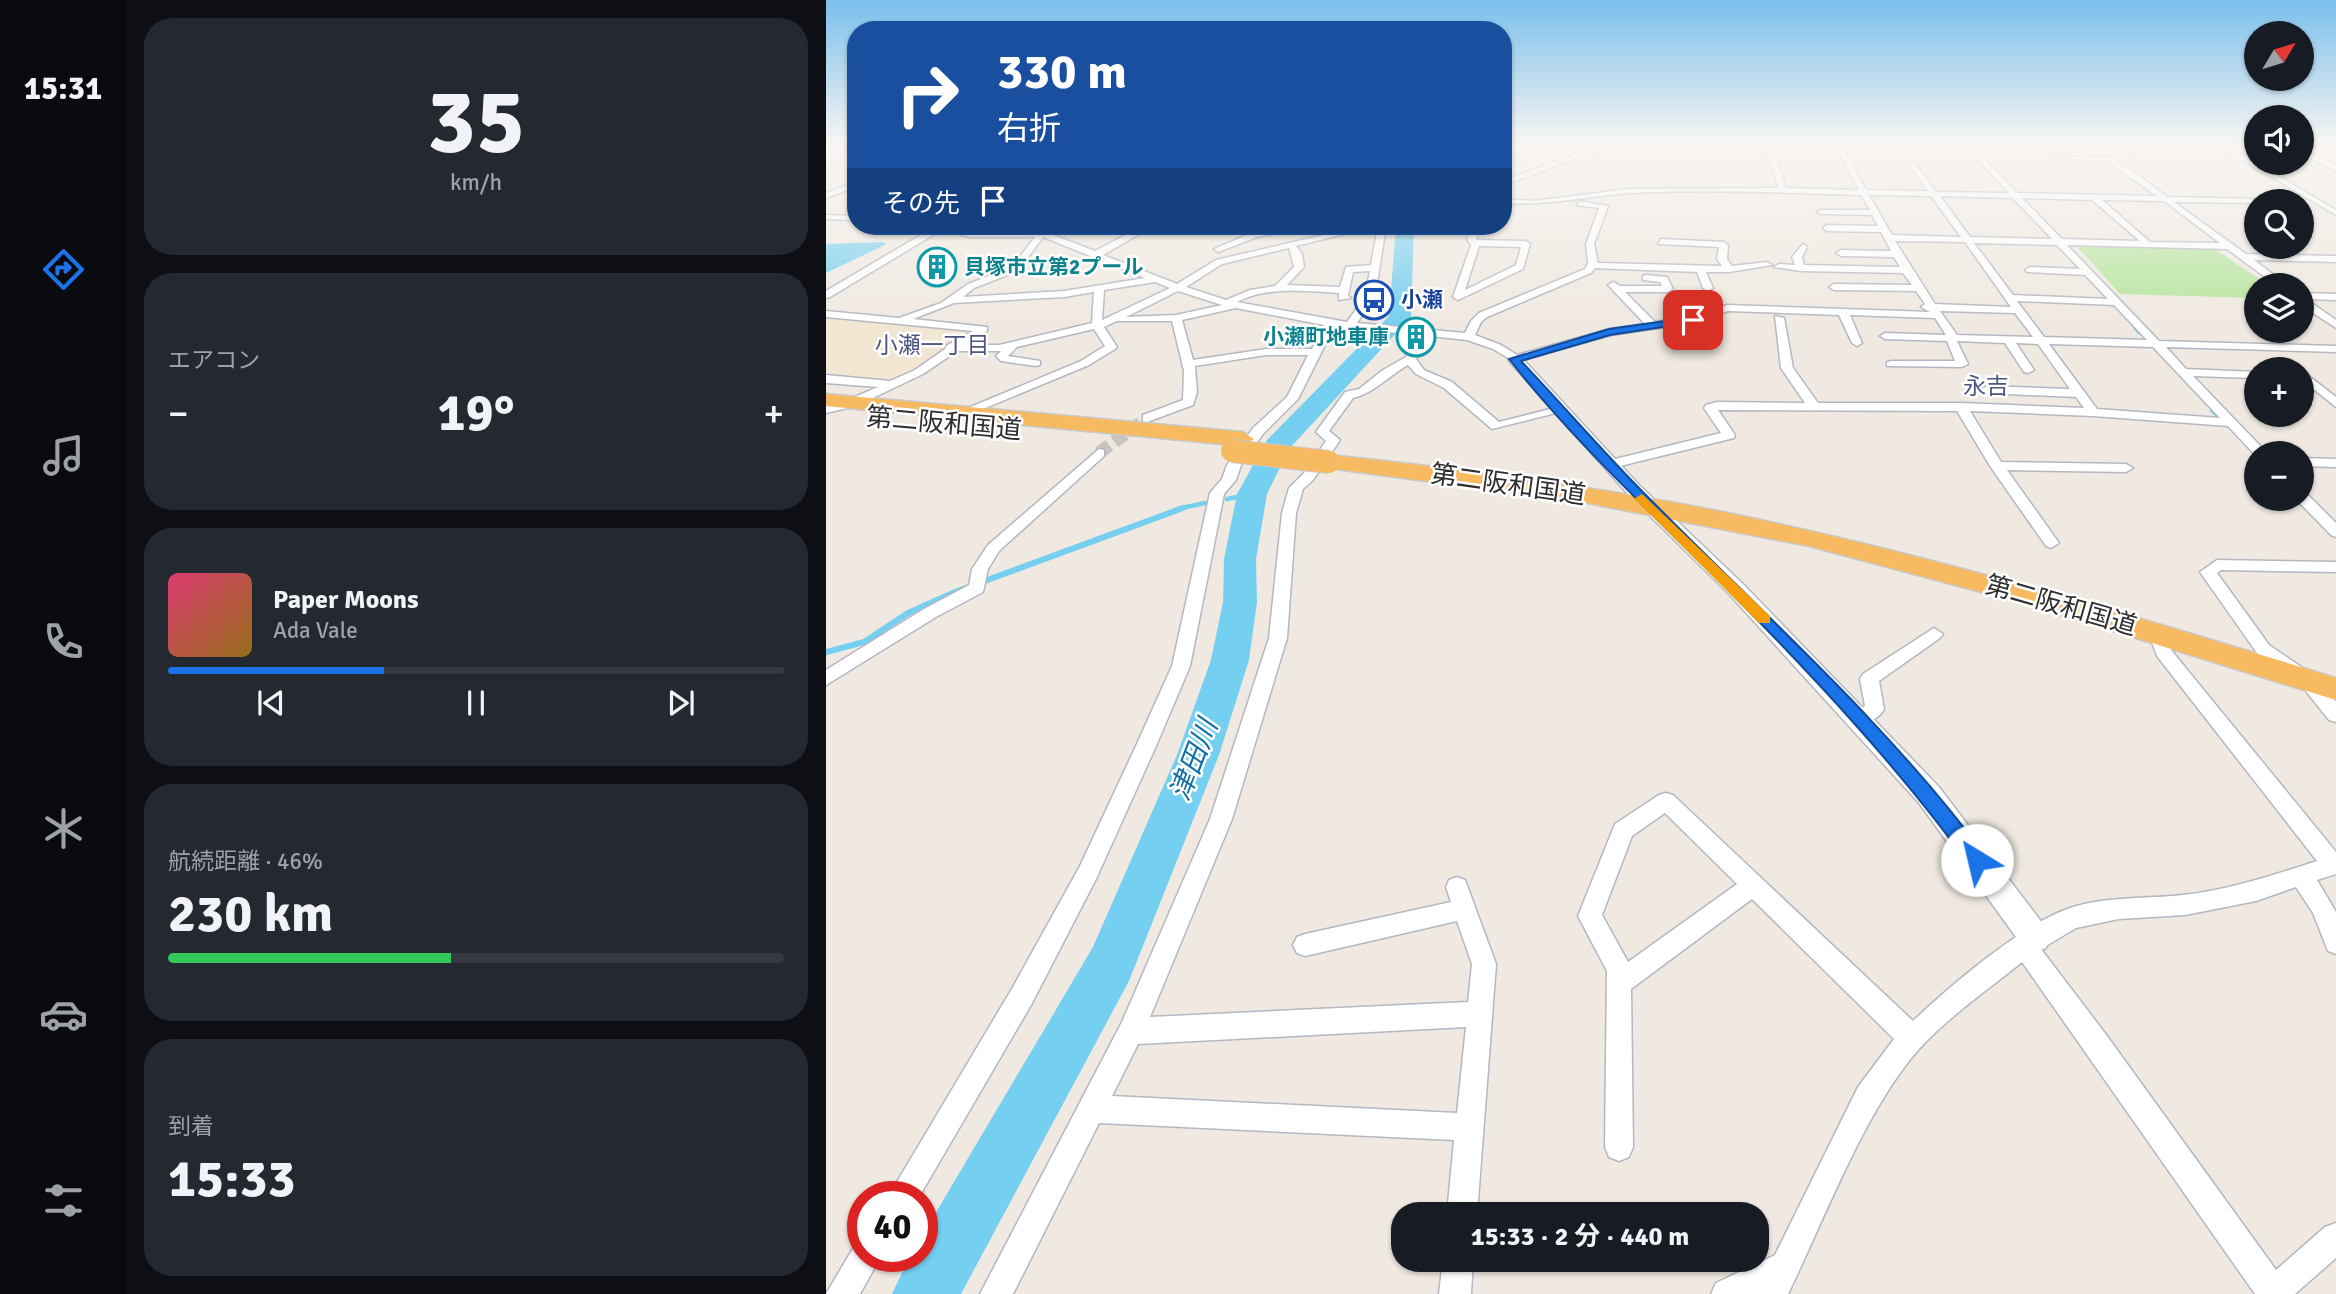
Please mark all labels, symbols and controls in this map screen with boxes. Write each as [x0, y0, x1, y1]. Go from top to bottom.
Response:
north arrow [2244, 21, 2314, 91]
map controls [2244, 21, 2314, 511]
text: 330 m [997, 42, 1127, 102]
icon: right [882, 49, 973, 140]
text: 35 [427, 66, 525, 179]
text: 15:31 [24, 69, 102, 108]
button: sound [2244, 105, 2314, 175]
text: 右折 [997, 109, 1061, 148]
text: km/h [450, 168, 502, 197]
icon: arrive [974, 182, 1012, 220]
text: その先 [882, 188, 960, 220]
button: search [2244, 189, 2314, 259]
icon: directions [39, 245, 88, 294]
building icon: 貝塚市立第2プール [916, 246, 958, 288]
place label: 貝塚市立第2プール [964, 254, 1143, 280]
button: layers [2244, 273, 2314, 343]
bus stop icon: 小瀬 [1353, 279, 1395, 321]
place label: 小瀬 [1401, 287, 1443, 313]
pin [1663, 290, 1723, 350]
icon: arrive [1674, 301, 1712, 339]
building icon: 小瀬町地車庫 [1395, 316, 1437, 358]
place label: 小瀬町地車庫 [1263, 324, 1389, 350]
district label: 小瀬一丁目 [875, 331, 990, 360]
text: エアコン [168, 346, 260, 375]
button: + [2244, 357, 2314, 427]
district label: 永吉 [1963, 372, 2009, 401]
text: 19° [438, 381, 514, 445]
text: − [168, 390, 189, 437]
text: + [763, 390, 784, 437]
street label: 第二阪和国道 [865, 401, 1023, 447]
icon: music [39, 431, 88, 480]
button: − [2244, 441, 2314, 511]
street label: 第二阪和国道 [1429, 458, 1587, 512]
street label: 第二阪和国道 [1982, 569, 2140, 643]
text: Paper Moons [273, 584, 419, 616]
text: Ada Vale [273, 616, 358, 645]
icon: phone [39, 617, 88, 666]
icon: previous [252, 684, 290, 722]
icon: pause [457, 684, 495, 722]
icon: next [662, 684, 700, 722]
water label: 津田川 [1163, 712, 1226, 805]
icon: climate [39, 804, 88, 853]
position arrow [1940, 823, 2014, 897]
text: 航続距離 · 46% [168, 847, 323, 876]
text: 230 km [168, 882, 333, 946]
icon: car [39, 990, 88, 1039]
text: 到着 [168, 1112, 214, 1141]
text: 15:33 [168, 1147, 296, 1211]
icon: filters [39, 1176, 88, 1225]
speed limit sign: 40 [847, 1181, 938, 1272]
text: 15:33 · 2 分 · 440 m [1471, 1221, 1689, 1253]

